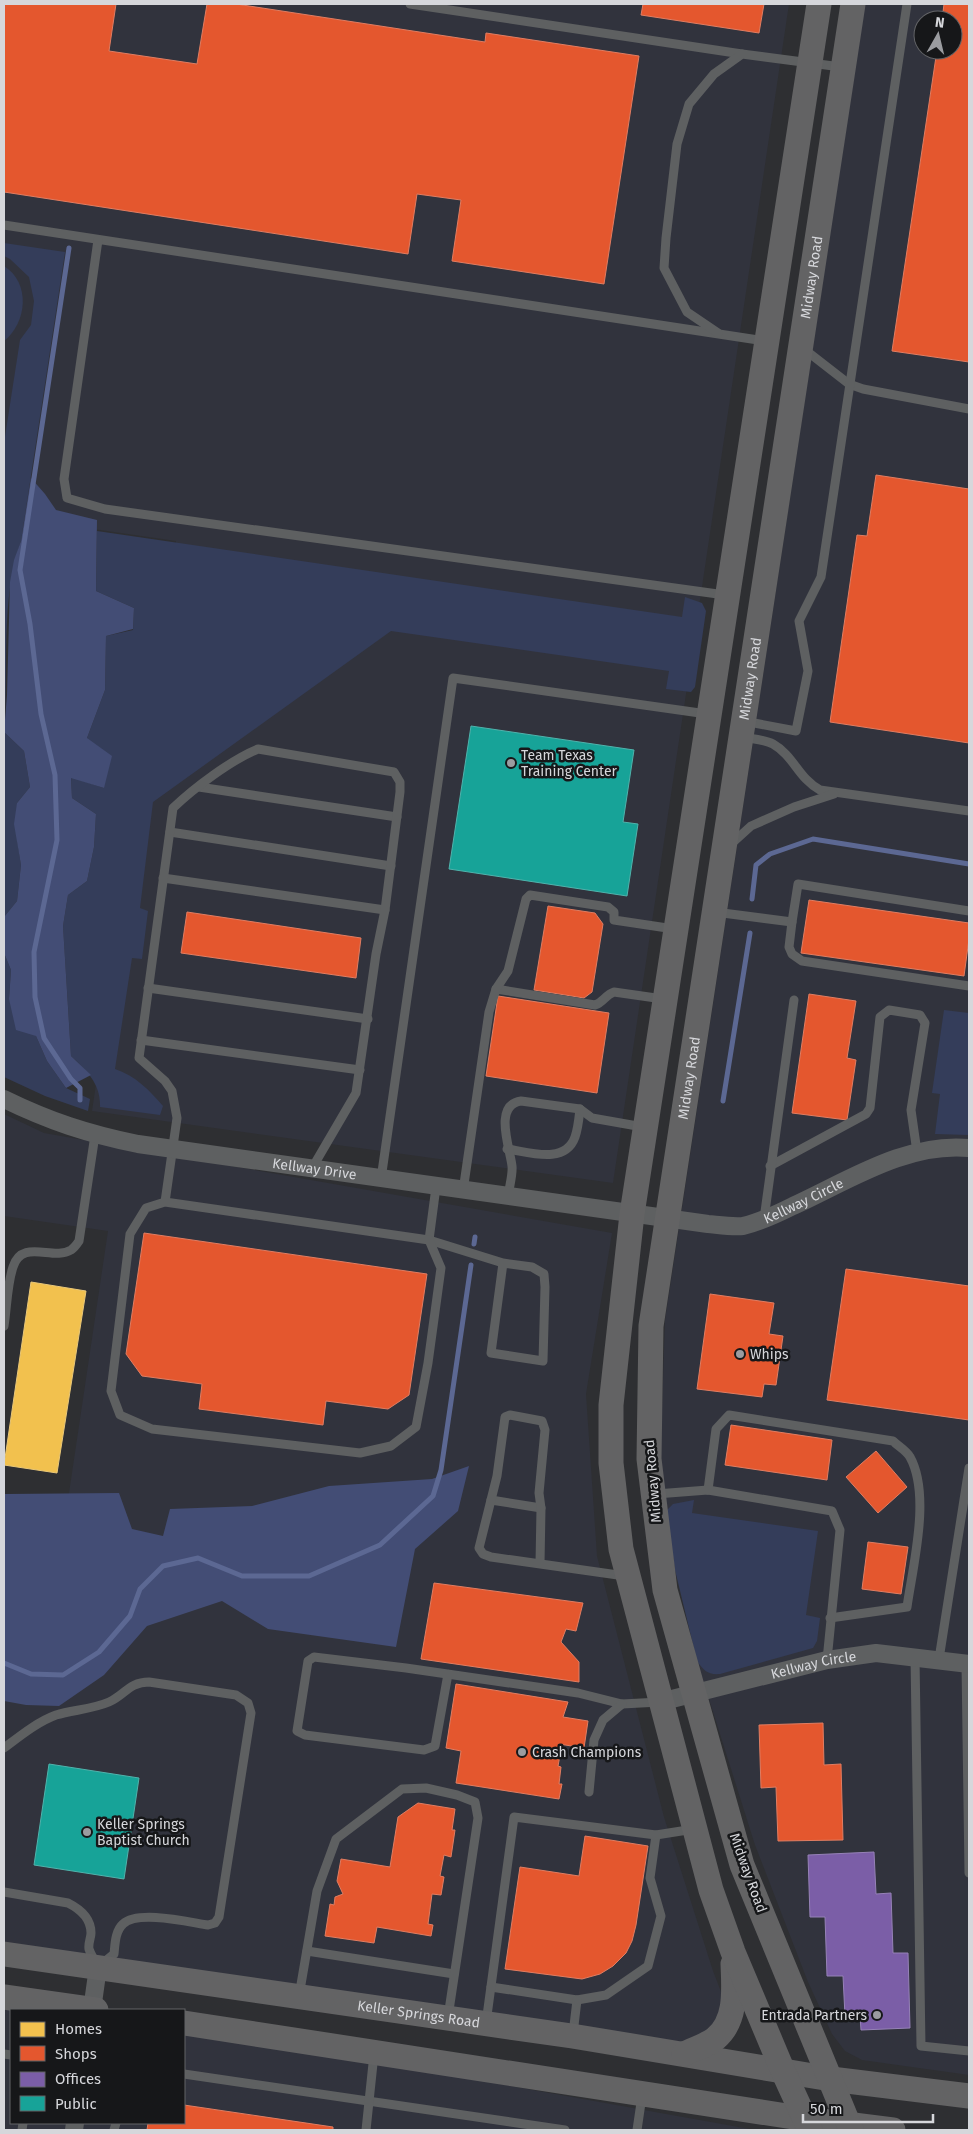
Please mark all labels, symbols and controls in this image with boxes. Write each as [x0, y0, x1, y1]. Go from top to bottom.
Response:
north arrow [913, 10, 963, 60]
text: N [934, 14, 946, 32]
street label: Midway Road [797, 235, 826, 320]
street label: Midway Road [735, 636, 765, 721]
place label: Team Texas Training Center [521, 747, 618, 780]
marker: Team Texas Training Center [505, 757, 517, 769]
street label: Midway Road [674, 1035, 704, 1121]
street label: Kellway Drive [271, 1154, 358, 1183]
street label: Kellway Circle [761, 1174, 846, 1227]
place label: Whips [750, 1346, 789, 1363]
marker: Whips [734, 1348, 746, 1360]
street label: Midway Road [641, 1439, 665, 1523]
street label: Kellway Circle [769, 1647, 857, 1682]
place label: Crash Champions [532, 1744, 642, 1761]
marker: Crash Champions [516, 1746, 528, 1758]
place label: Keller Springs Baptist Church [97, 1816, 190, 1849]
marker: Keller Springs Baptist Church [81, 1826, 93, 1838]
street label: Midway Road [726, 1831, 770, 1915]
street label: Keller Springs Road [356, 1997, 481, 2031]
place label: Entrada Partners [761, 2007, 867, 2024]
legend [10, 2009, 185, 2124]
marker: Entrada Partners [871, 2009, 883, 2021]
text: Homes [55, 2020, 102, 2038]
text: Shops [55, 2045, 97, 2063]
text: Offices [55, 2070, 101, 2088]
scale bar [803, 2092, 933, 2124]
text: Public [55, 2095, 97, 2113]
text: 50 m [810, 2100, 843, 2118]

